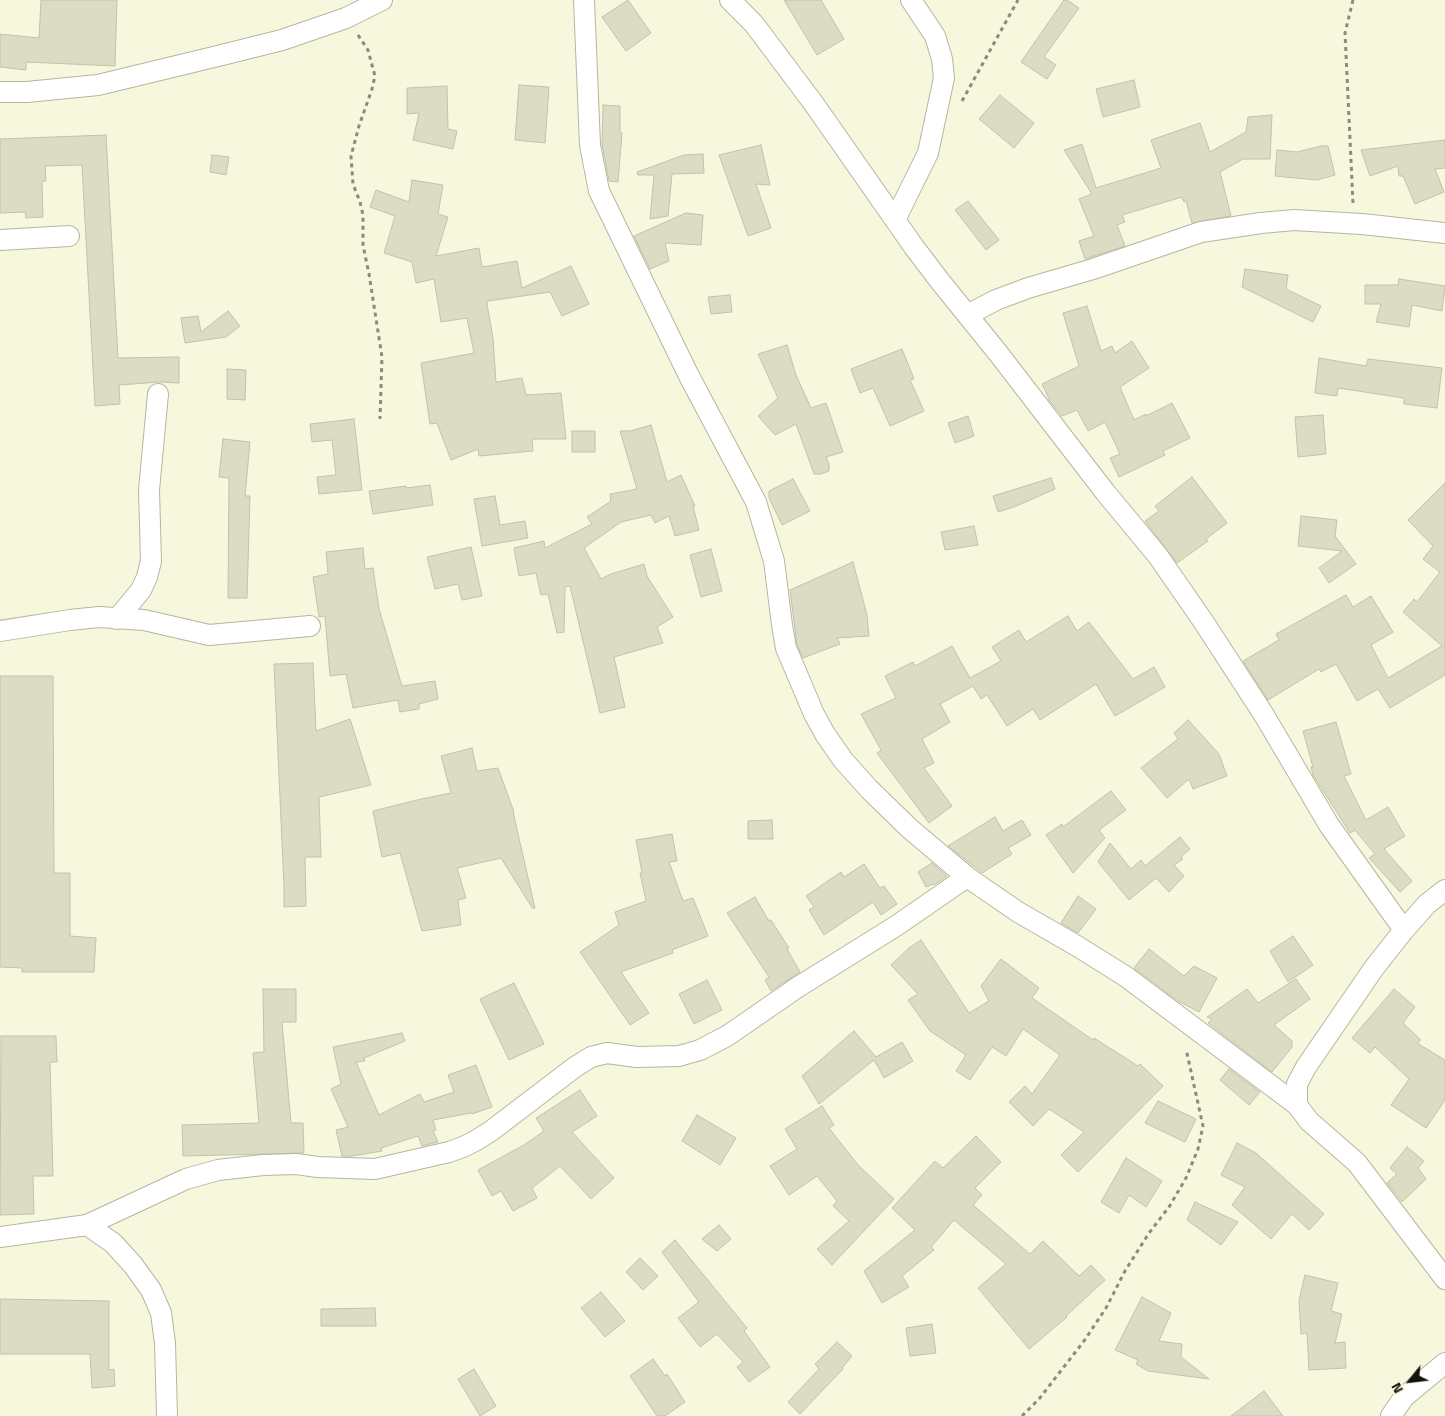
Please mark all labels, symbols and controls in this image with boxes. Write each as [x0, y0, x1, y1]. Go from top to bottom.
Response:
north arrow [1385, 1356, 1435, 1406]
text: N [1385, 1379, 1408, 1398]

